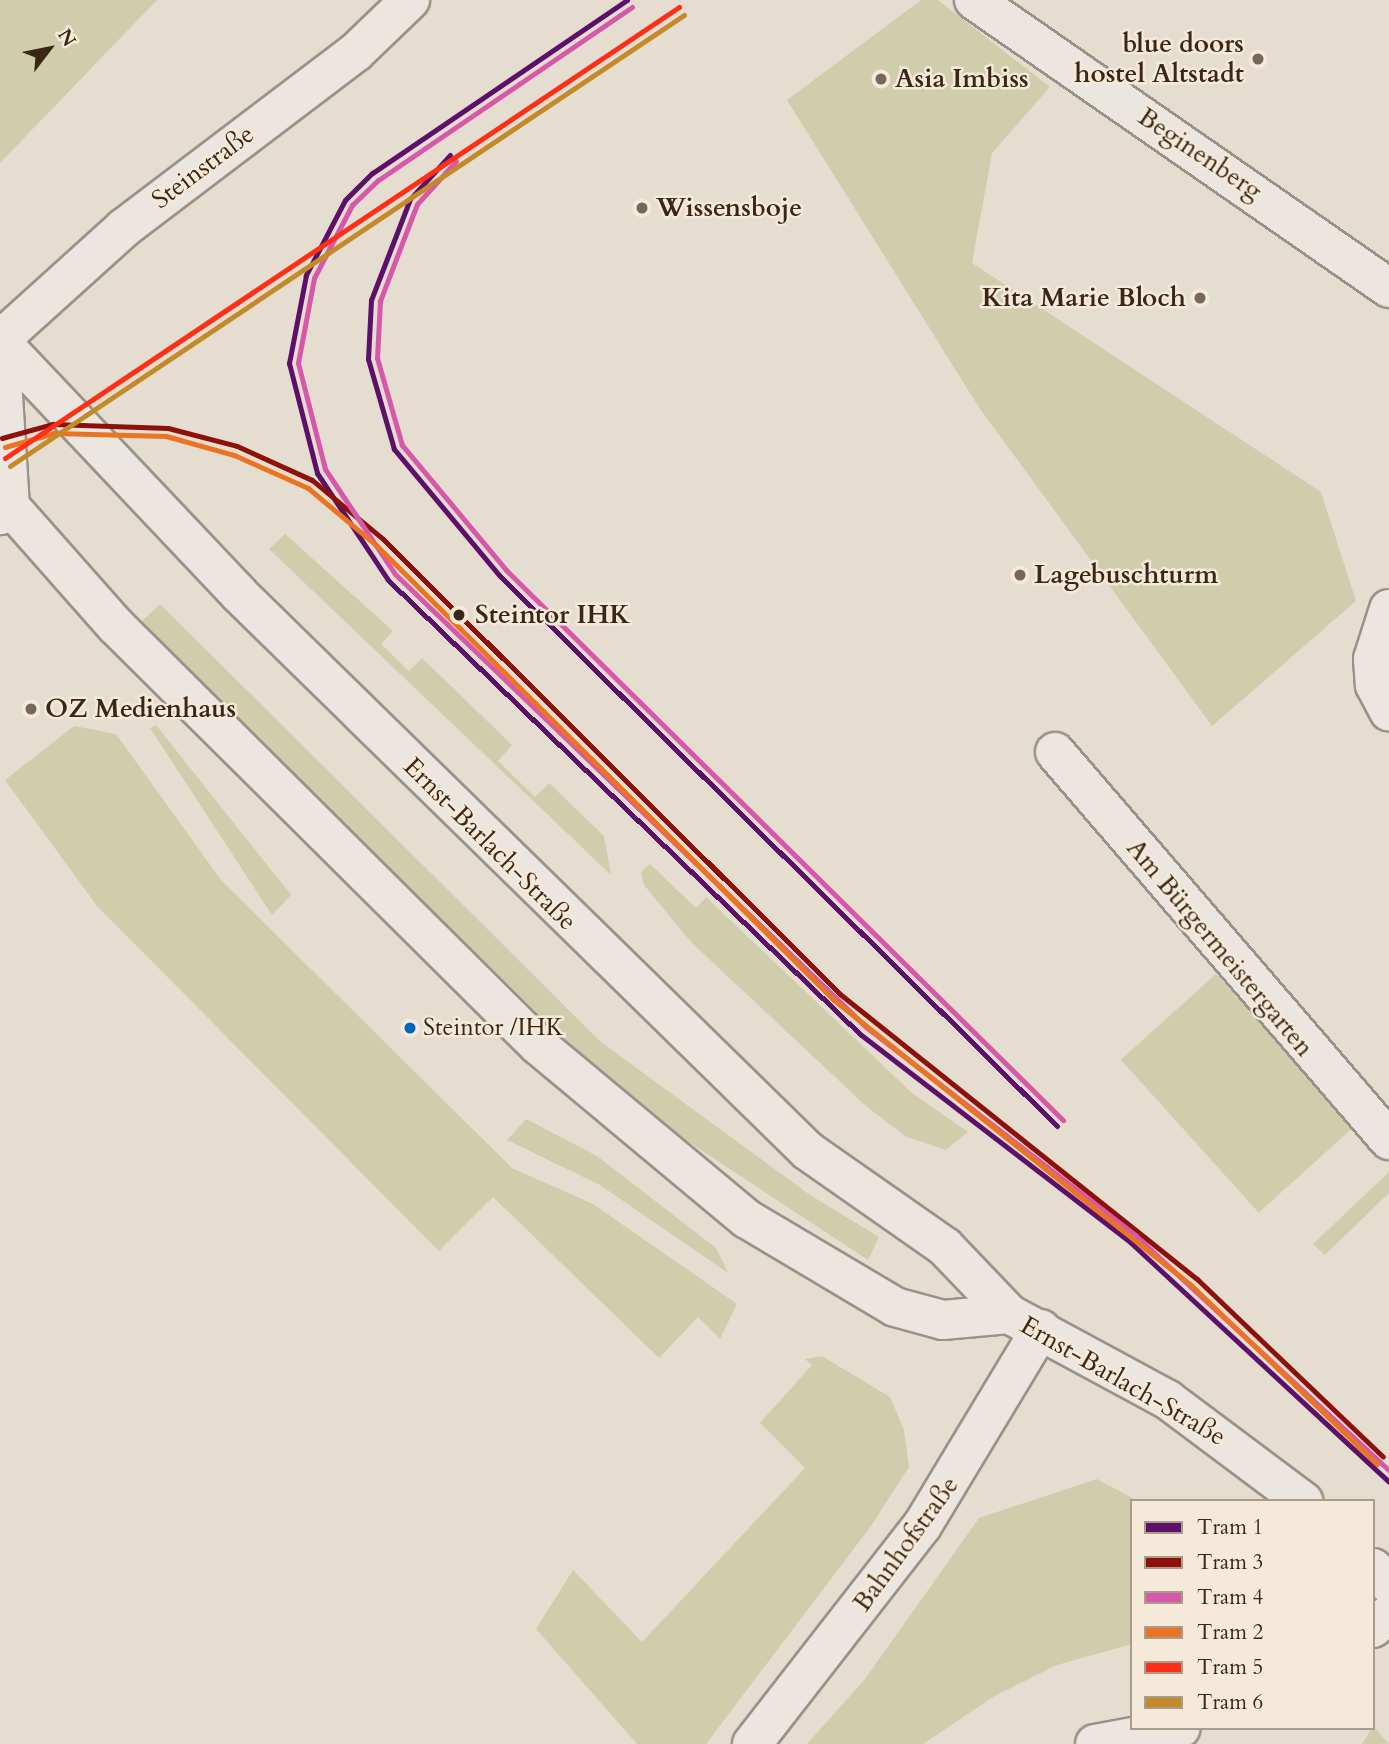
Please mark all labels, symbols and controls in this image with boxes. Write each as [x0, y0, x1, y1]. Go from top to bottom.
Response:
north arrow [14, 14, 84, 84]
text: N [51, 24, 82, 52]
place label: blue doors hostel Altstadt [1074, 28, 1244, 90]
marker: blue doors hostel Altstadt [1250, 51, 1266, 67]
place label: Asia Imbiss [895, 63, 1029, 95]
marker: Asia Imbiss [873, 71, 889, 87]
street label: Beginenberg [1132, 101, 1268, 207]
street label: Steinstraße [146, 118, 260, 216]
place label: Wissensboje [656, 192, 802, 224]
marker: Wissensboje [634, 200, 650, 216]
place label: Kita Marie Bloch [982, 282, 1186, 314]
marker: Kita Marie Bloch [1192, 290, 1208, 306]
place label: Lagebuschturm [1034, 559, 1218, 591]
marker: Lagebuschturm [1012, 567, 1028, 583]
place label: Steintor IHK [475, 599, 630, 631]
marker: Steintor IHK [449, 605, 469, 625]
place label: OZ Medienhaus [45, 693, 236, 725]
marker: OZ Medienhaus [23, 701, 39, 717]
street label: Ernst-Barlach-Straße [397, 751, 583, 937]
street label: Am Bürgermeistergarten [1120, 833, 1320, 1063]
place label: Steintor /IHK [423, 1014, 564, 1042]
marker: Steintor /IHK [403, 1021, 417, 1035]
street label: Ernst-Barlach-Straße [1015, 1309, 1231, 1453]
street label: Bahnhofstraße [847, 1470, 965, 1618]
legend [1130, 1499, 1375, 1730]
text: Tram 1 [1197, 1513, 1263, 1542]
text: Tram 3 [1197, 1548, 1263, 1577]
text: Tram 4 [1197, 1583, 1263, 1612]
text: Tram 2 [1197, 1618, 1263, 1647]
text: Tram 5 [1197, 1653, 1263, 1682]
text: Tram 6 [1197, 1688, 1263, 1717]

